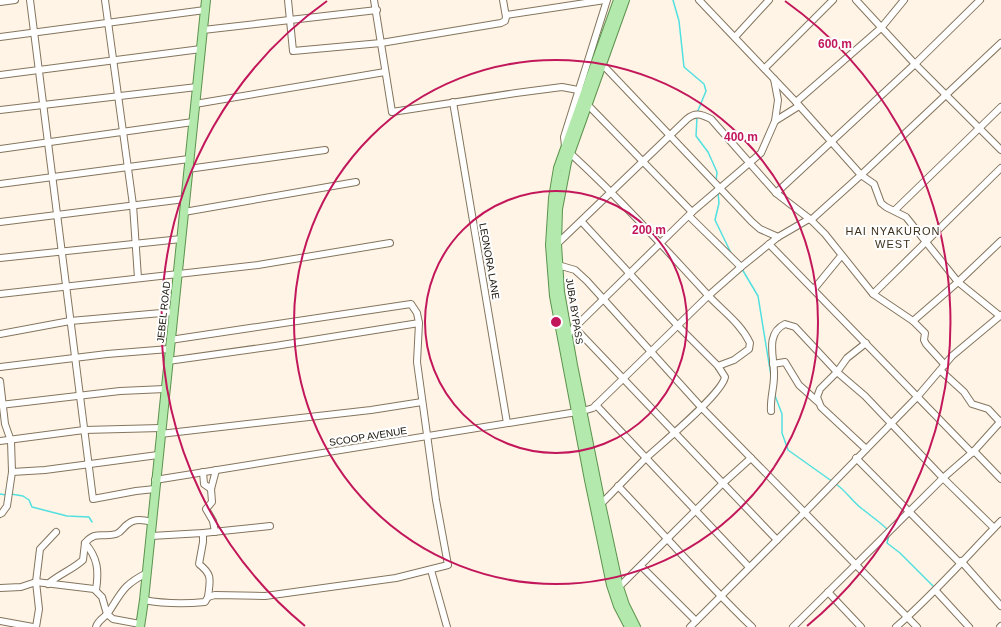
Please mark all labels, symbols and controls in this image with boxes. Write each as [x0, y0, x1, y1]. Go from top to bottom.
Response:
text: 600 m [818, 37, 852, 51]
text: 400 m [724, 130, 758, 144]
street label: LEONORA LANE [477, 222, 502, 300]
text: 200 m [632, 223, 666, 237]
district label: HAI NYAKURON WEST [846, 225, 940, 250]
street label: JUBA BYPASS [564, 277, 585, 345]
street label: JEBEL ROAD [155, 281, 172, 343]
centre of rings [549, 315, 563, 329]
street label: SCOOP AVENUE [328, 425, 408, 448]

